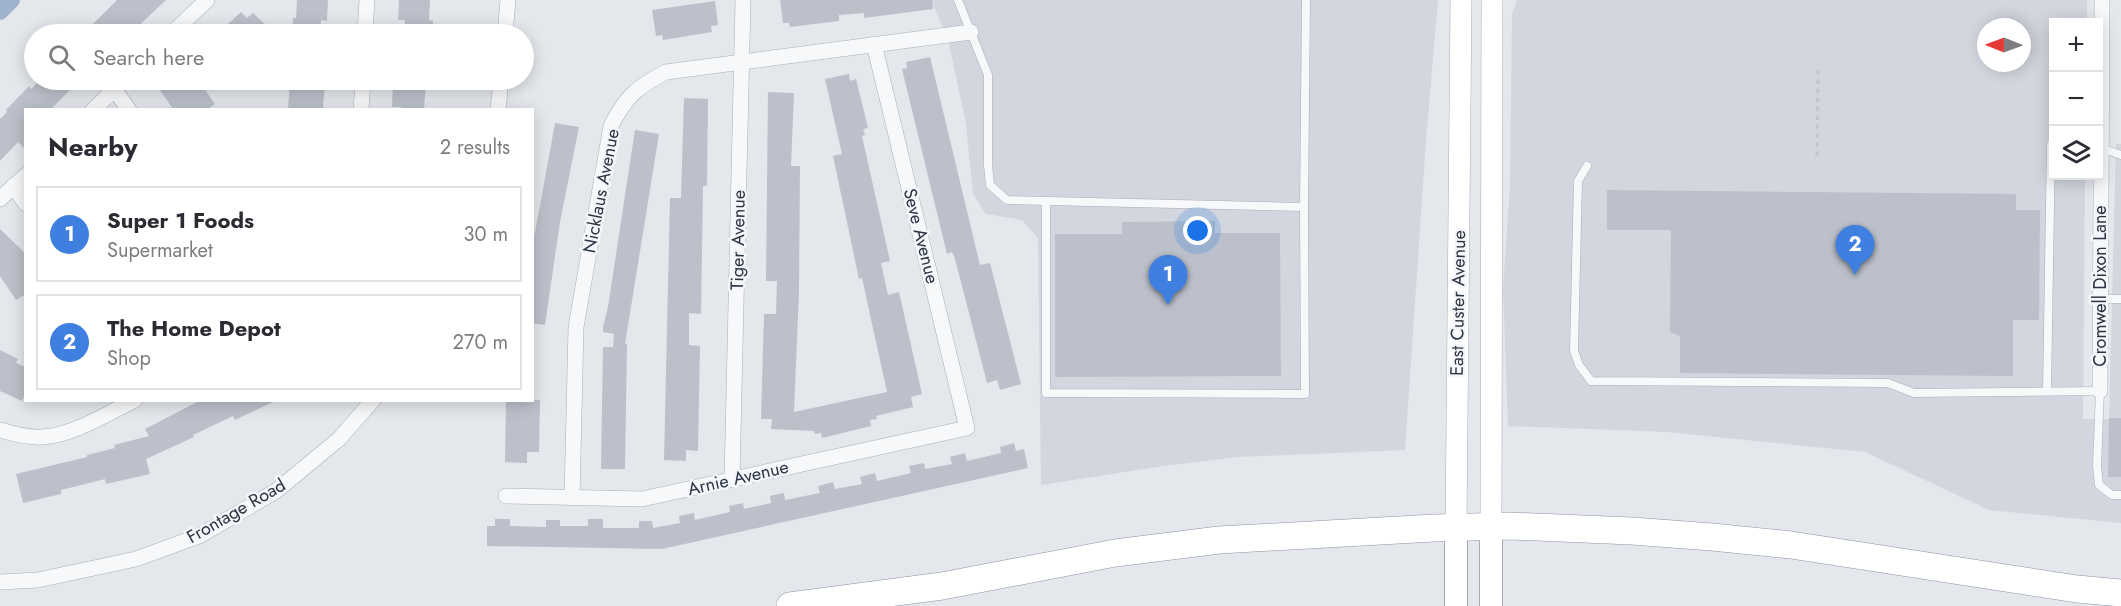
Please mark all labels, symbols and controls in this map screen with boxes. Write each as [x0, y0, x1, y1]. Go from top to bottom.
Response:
north arrow [1977, 18, 2031, 72]
map controls [2049, 18, 2103, 180]
button: + [2049, 18, 2103, 72]
search box [24, 24, 534, 90]
icon: search [45, 41, 78, 74]
text: Search here [93, 41, 204, 73]
button: − [2049, 72, 2103, 126]
button: layers [2049, 126, 2103, 180]
street label: Nicklaus Avenue [576, 127, 626, 255]
text: Nearby [48, 128, 137, 166]
text: 2 results [440, 133, 510, 162]
street label: Seve Avenue [897, 186, 945, 286]
street label: Tiger Avenue [724, 190, 752, 290]
text: Super 1 Foods [107, 204, 254, 236]
street label: Cromwell Dixon Lane [2087, 205, 2113, 367]
your location [1183, 216, 1212, 245]
text: 1 [64, 220, 75, 249]
text: 30 m [463, 220, 508, 249]
pin: 2 [1836, 226, 1874, 275]
street label: East Custer Avenue [1444, 230, 1472, 376]
text: Supermarket [107, 236, 213, 265]
pin: 1 [1148, 256, 1188, 305]
text: The Home Depot [107, 312, 281, 344]
text: 2 [63, 328, 76, 357]
text: 270 m [453, 328, 508, 357]
text: Shop [107, 344, 151, 373]
street label: Arnie Avenue [685, 454, 791, 502]
street label: Frontage Road [182, 472, 290, 550]

